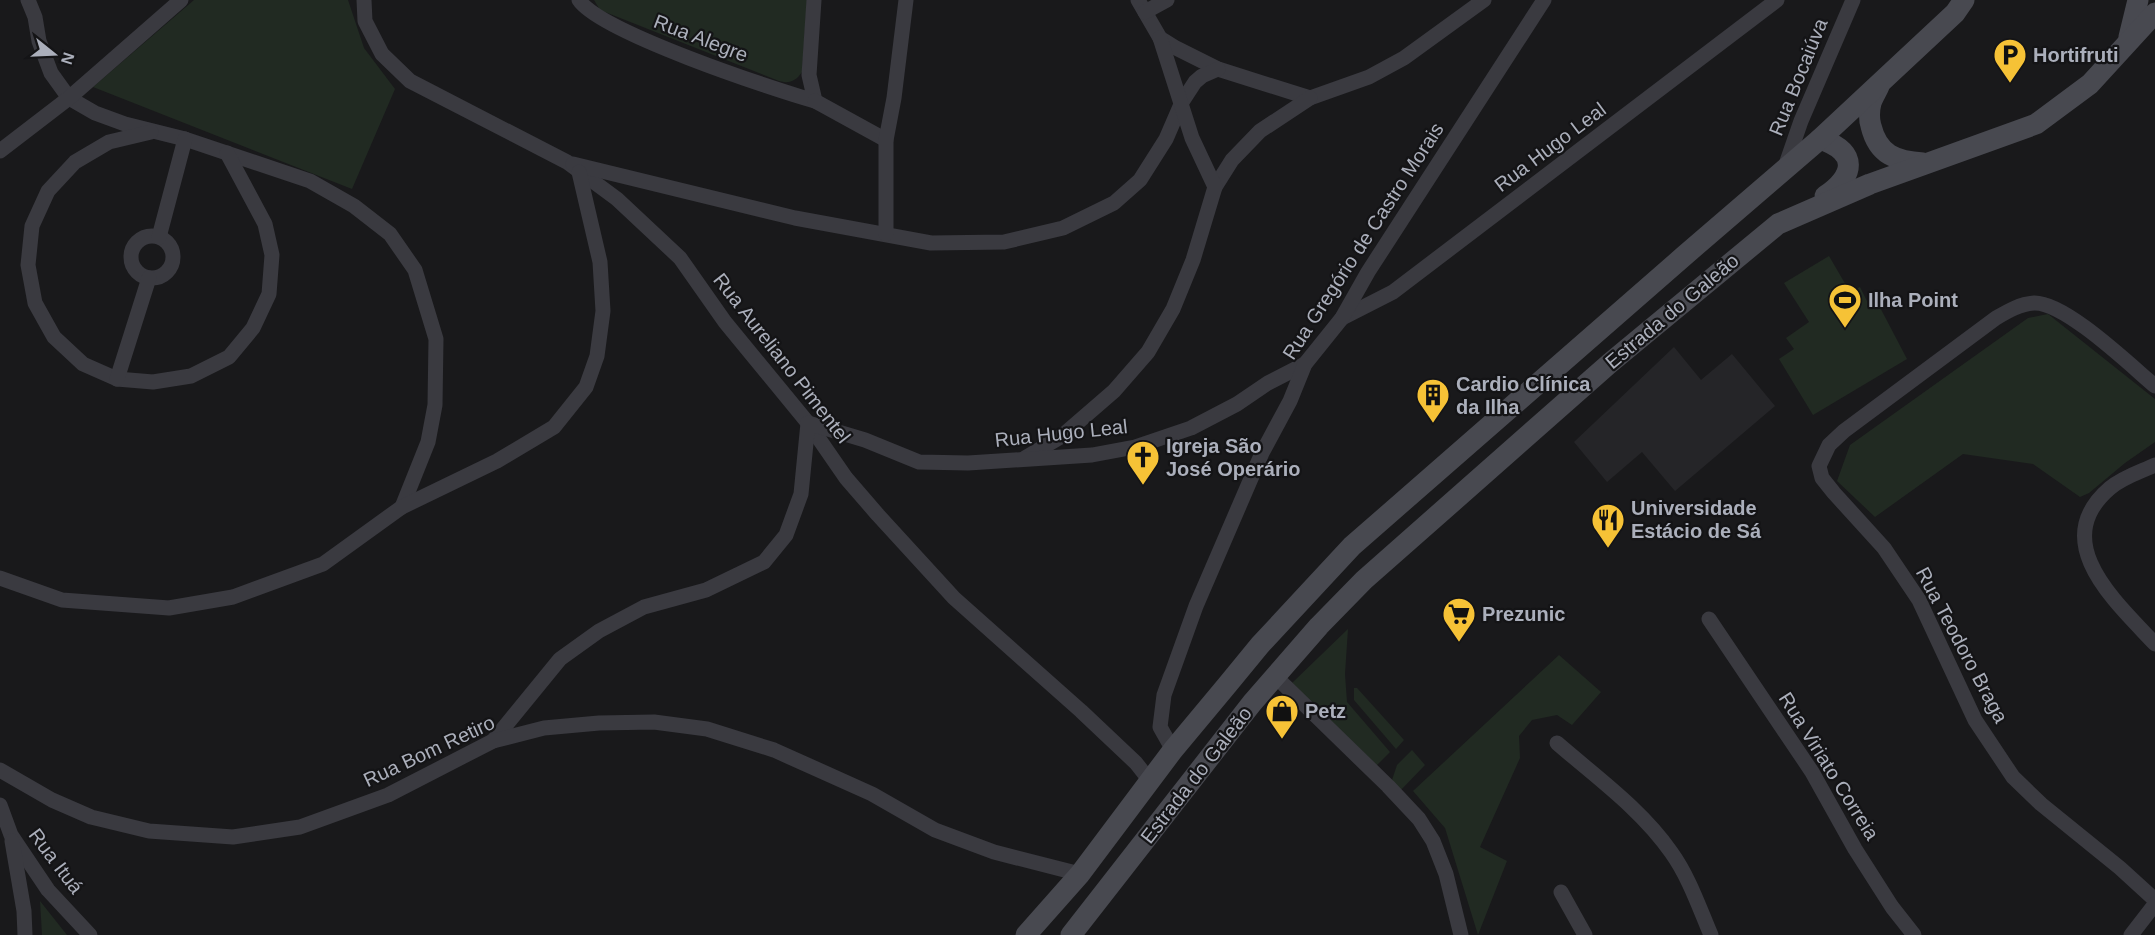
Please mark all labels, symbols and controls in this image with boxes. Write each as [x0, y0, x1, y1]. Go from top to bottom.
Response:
street label: Rua Alegre [651, 10, 751, 66]
street label: Rua Bocaiúva [1764, 14, 1832, 139]
north arrow [24, 24, 84, 84]
parking icon: Hortifruti [1992, 37, 2028, 84]
place label: Hortifruti [2033, 44, 2119, 66]
text: N [58, 50, 78, 67]
street label: Rua Hugo Leal [1490, 98, 1610, 196]
street label: Rua Gregório de Castro Morais [1278, 118, 1448, 364]
street label: Estrada do Galeão [1601, 249, 1743, 373]
street label: Rua Aureliano Pimentel [709, 269, 855, 447]
sports icon: Ilha Point [1827, 282, 1863, 329]
place label: Ilha Point [1868, 289, 1958, 311]
place label: Cardio Clínica da Ilha [1456, 373, 1591, 418]
building icon: Cardio Clínica da Ilha [1415, 377, 1451, 424]
street label: Rua Hugo Leal [993, 415, 1129, 451]
place label: Igreja São José Operário [1166, 435, 1301, 480]
church icon: Igreja São José Operário [1125, 439, 1161, 486]
place label: Universidade Estácio de Sá [1631, 497, 1762, 542]
restaurant icon: Universidade Estácio de Sá [1590, 502, 1626, 549]
street label: Rua Teodoro Braga [1912, 563, 2013, 727]
supermarket icon: Prezunic [1441, 596, 1477, 643]
place label: Prezunic [1482, 603, 1565, 625]
street label: Rua Viriato Correia [1775, 688, 1884, 845]
shop icon: Petz [1264, 693, 1300, 740]
place label: Petz [1305, 700, 1346, 722]
street label: Estrada do Galeão [1136, 703, 1256, 847]
street label: Rua Bom Retiro [360, 711, 498, 791]
street label: Rua Ituá [24, 824, 88, 899]

